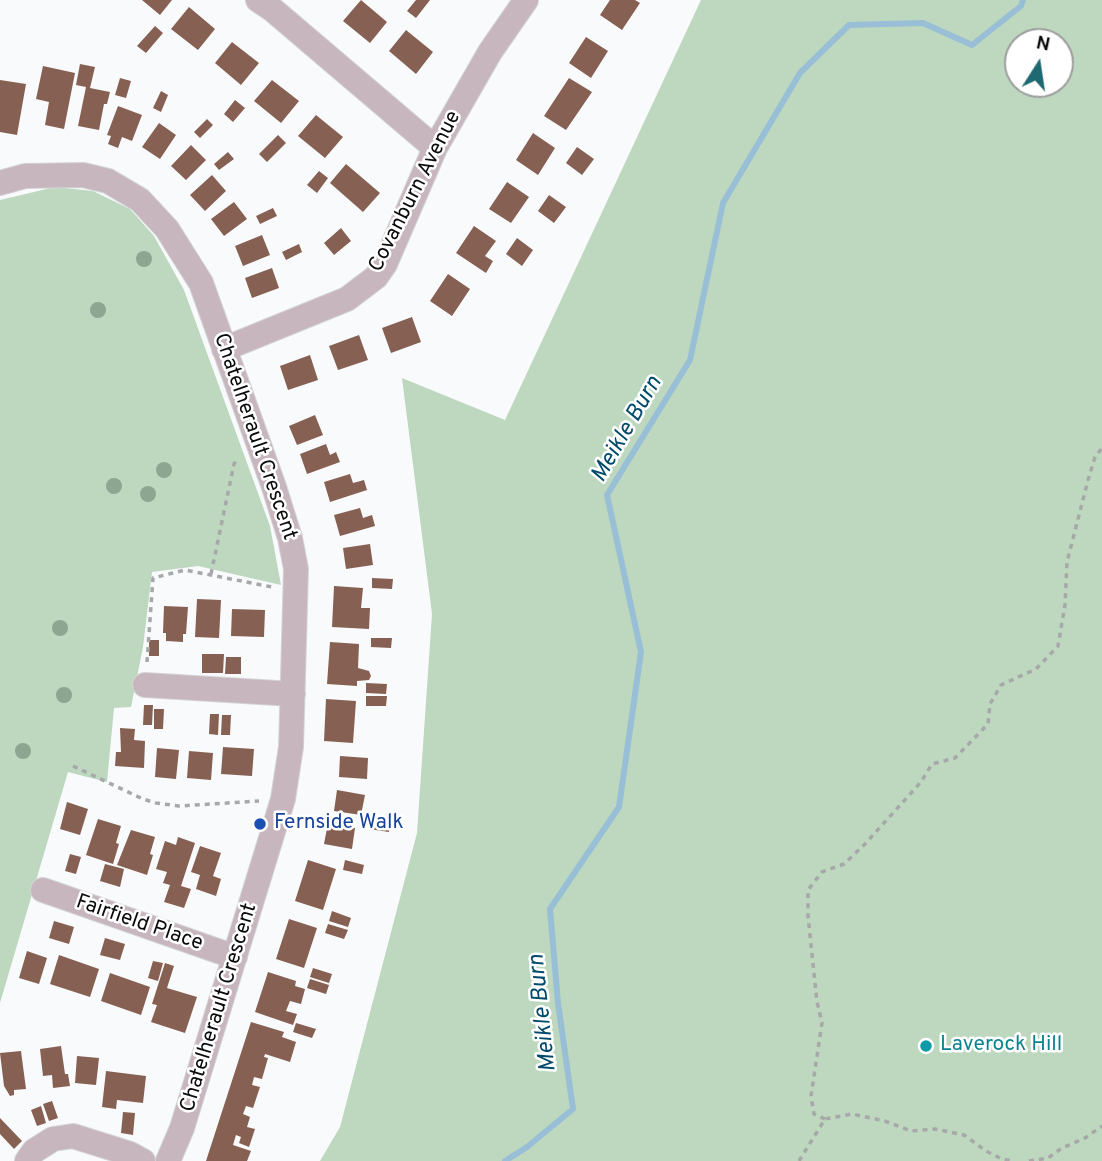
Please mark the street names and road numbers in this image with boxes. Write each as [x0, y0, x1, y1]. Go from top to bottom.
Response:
street label: Covanburn Avenue [364, 107, 468, 277]
street label: Chatelherault Crescent [207, 330, 301, 544]
street label: Fairfield Place [72, 890, 206, 958]
street label: Chatelherault Crescent [176, 901, 264, 1115]

